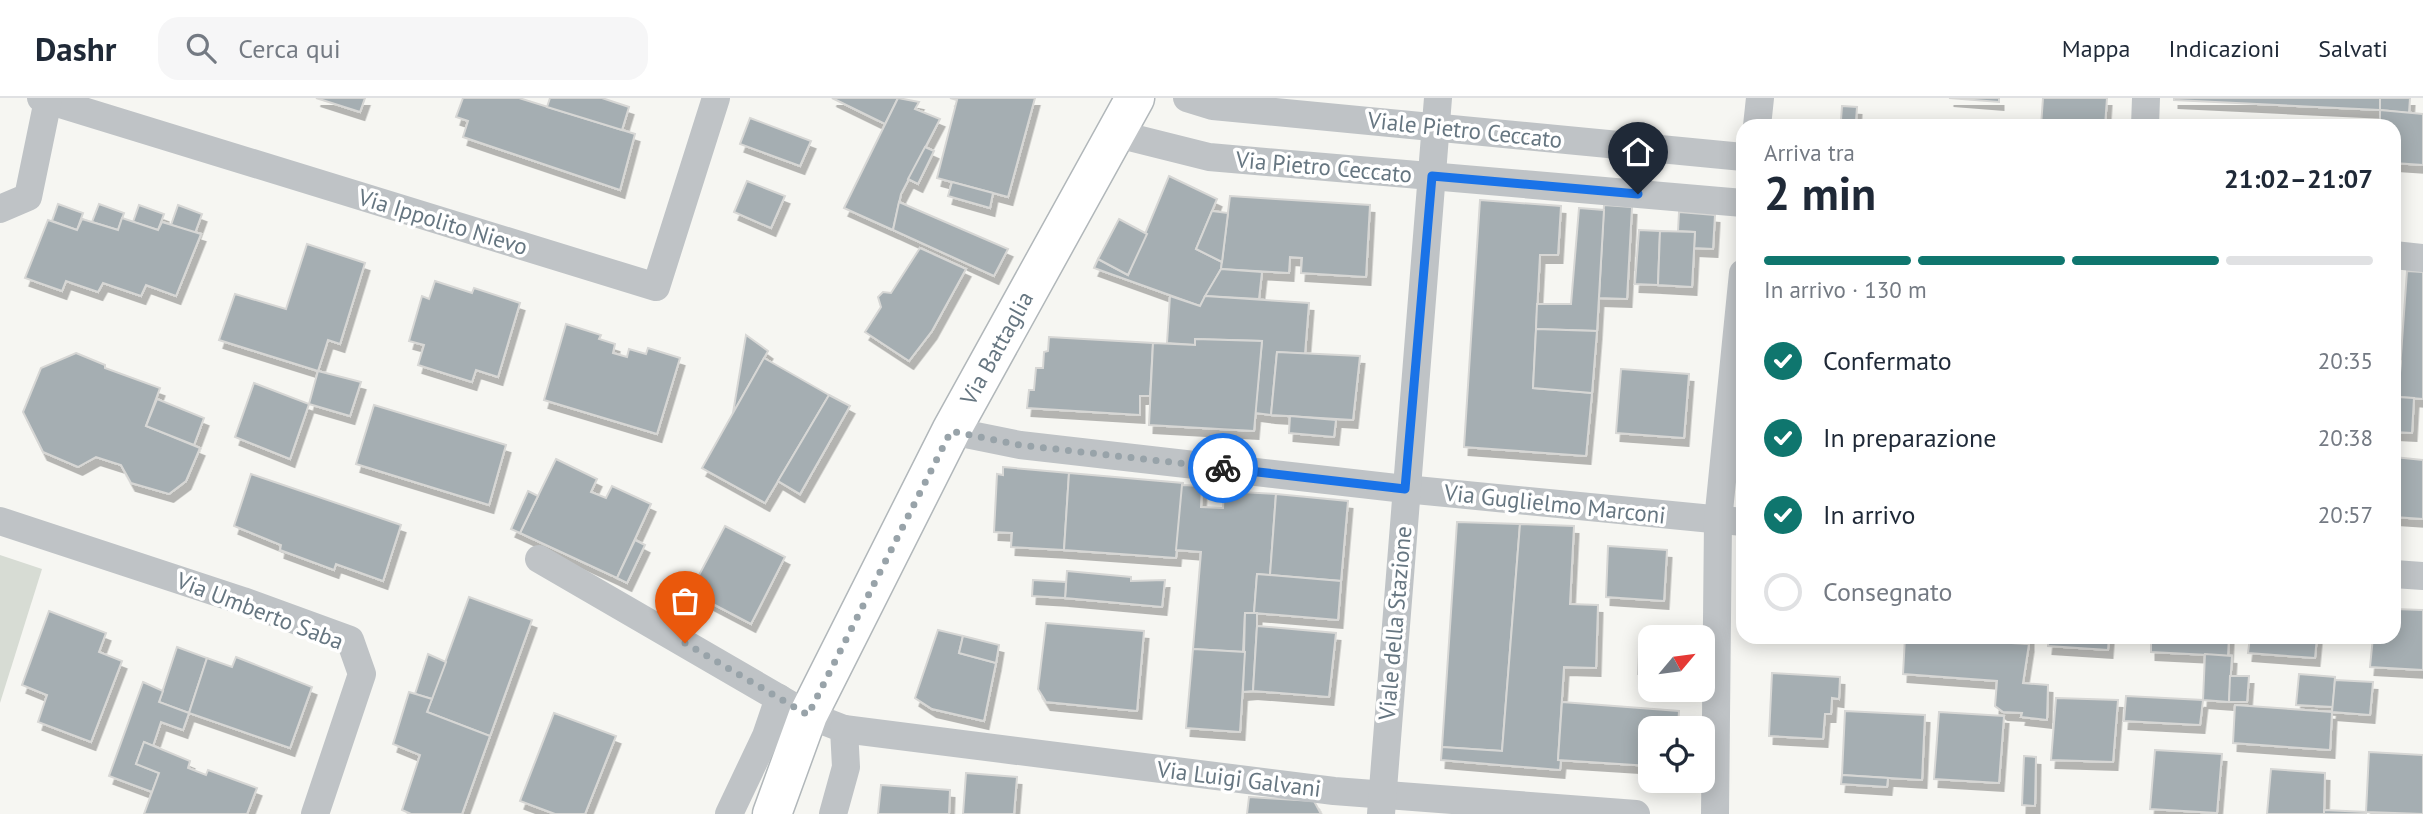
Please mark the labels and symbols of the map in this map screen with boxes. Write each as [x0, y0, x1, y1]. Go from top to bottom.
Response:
street label: Viale Pietro Ceccato [1365, 105, 1564, 154]
pin [1608, 122, 1668, 194]
street label: Via Pietro Ceccato [1234, 144, 1413, 189]
street label: Via Ippolito Nievo [354, 182, 531, 261]
street label: Via Battaglia [953, 286, 1039, 411]
courier [1188, 433, 1258, 503]
street label: Via Guglielmo Marconi [1442, 477, 1667, 530]
street label: Viale della Stazione [1371, 525, 1417, 722]
street label: Via Umberto Saba [172, 565, 348, 656]
pin [655, 571, 715, 643]
north arrow [1638, 625, 1715, 702]
street label: Via Luigi Galvani [1154, 754, 1323, 803]

